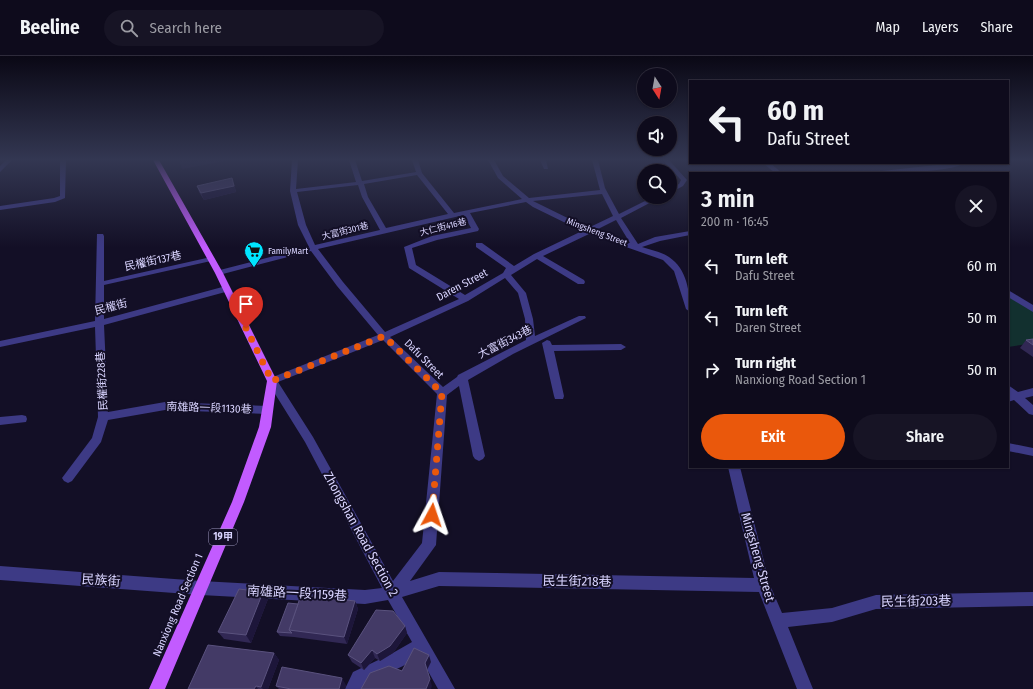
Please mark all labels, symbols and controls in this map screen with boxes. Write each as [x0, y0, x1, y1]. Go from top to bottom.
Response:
search box [104, 10, 384, 46]
text: Beeline [20, 16, 80, 39]
icon: search [118, 17, 140, 39]
text: Search here [150, 19, 222, 37]
text: Map [876, 19, 900, 36]
text: Layers [922, 19, 958, 36]
text: Share [980, 19, 1013, 36]
north arrow [637, 68, 677, 108]
map controls [637, 68, 677, 204]
text: 60 m [767, 94, 824, 127]
icon: left [701, 96, 753, 148]
button: sound [637, 116, 677, 156]
text: Dafu Street [767, 128, 850, 150]
button: search [637, 164, 677, 204]
text: 3 min [701, 185, 755, 213]
button: close [955, 185, 997, 227]
text: 200 m · 16:45 [701, 214, 769, 229]
street label: 大仁街416巷 [419, 216, 467, 238]
street label: Mingsheng Street [565, 216, 629, 248]
street label: 大富街301巷 [320, 220, 370, 242]
supermarket icon: FamilyMart [243, 240, 265, 268]
place label: FamilyMart [268, 246, 308, 256]
street label: 民權街137巷 [123, 249, 183, 273]
text: Turn left [735, 250, 788, 268]
icon: left [701, 255, 723, 277]
text: 60 m [967, 257, 997, 275]
street label: Daren Street [434, 266, 490, 304]
text: Dafu Street [735, 268, 795, 283]
pin [229, 287, 263, 328]
icon: arrive [235, 293, 257, 315]
street label: 民權街 [93, 297, 129, 317]
text: Turn left [735, 302, 788, 320]
icon: left [701, 307, 723, 329]
text: 50 m [967, 309, 997, 327]
text: Daren Street [735, 320, 801, 335]
street label: 大富街343巷 [476, 323, 534, 361]
street label: Dafu Street [402, 337, 447, 382]
street label: 民權街228巷 [94, 351, 110, 411]
text: Turn right [735, 354, 796, 372]
icon: right [701, 359, 723, 381]
text: 50 m [967, 361, 997, 379]
text: Nanxiong Road Section 1 [735, 372, 866, 387]
street label: 南雄路一段1130巷 [166, 400, 252, 416]
button: Exit [701, 414, 845, 460]
button: Share [853, 414, 997, 460]
street label: Zhongshan Road Section 2 [321, 469, 402, 599]
position arrow [411, 494, 453, 536]
street label: Mingsheng Street [738, 511, 778, 604]
road number: 19甲 [209, 529, 237, 545]
street label: Nanxiong Road Section 1 [150, 552, 206, 658]
street label: 民族街 [81, 571, 121, 589]
street label: 民生街218巷 [542, 573, 612, 589]
street label: 南雄路一段1159巷 [247, 583, 347, 603]
street label: 民生街203巷 [881, 593, 951, 609]

